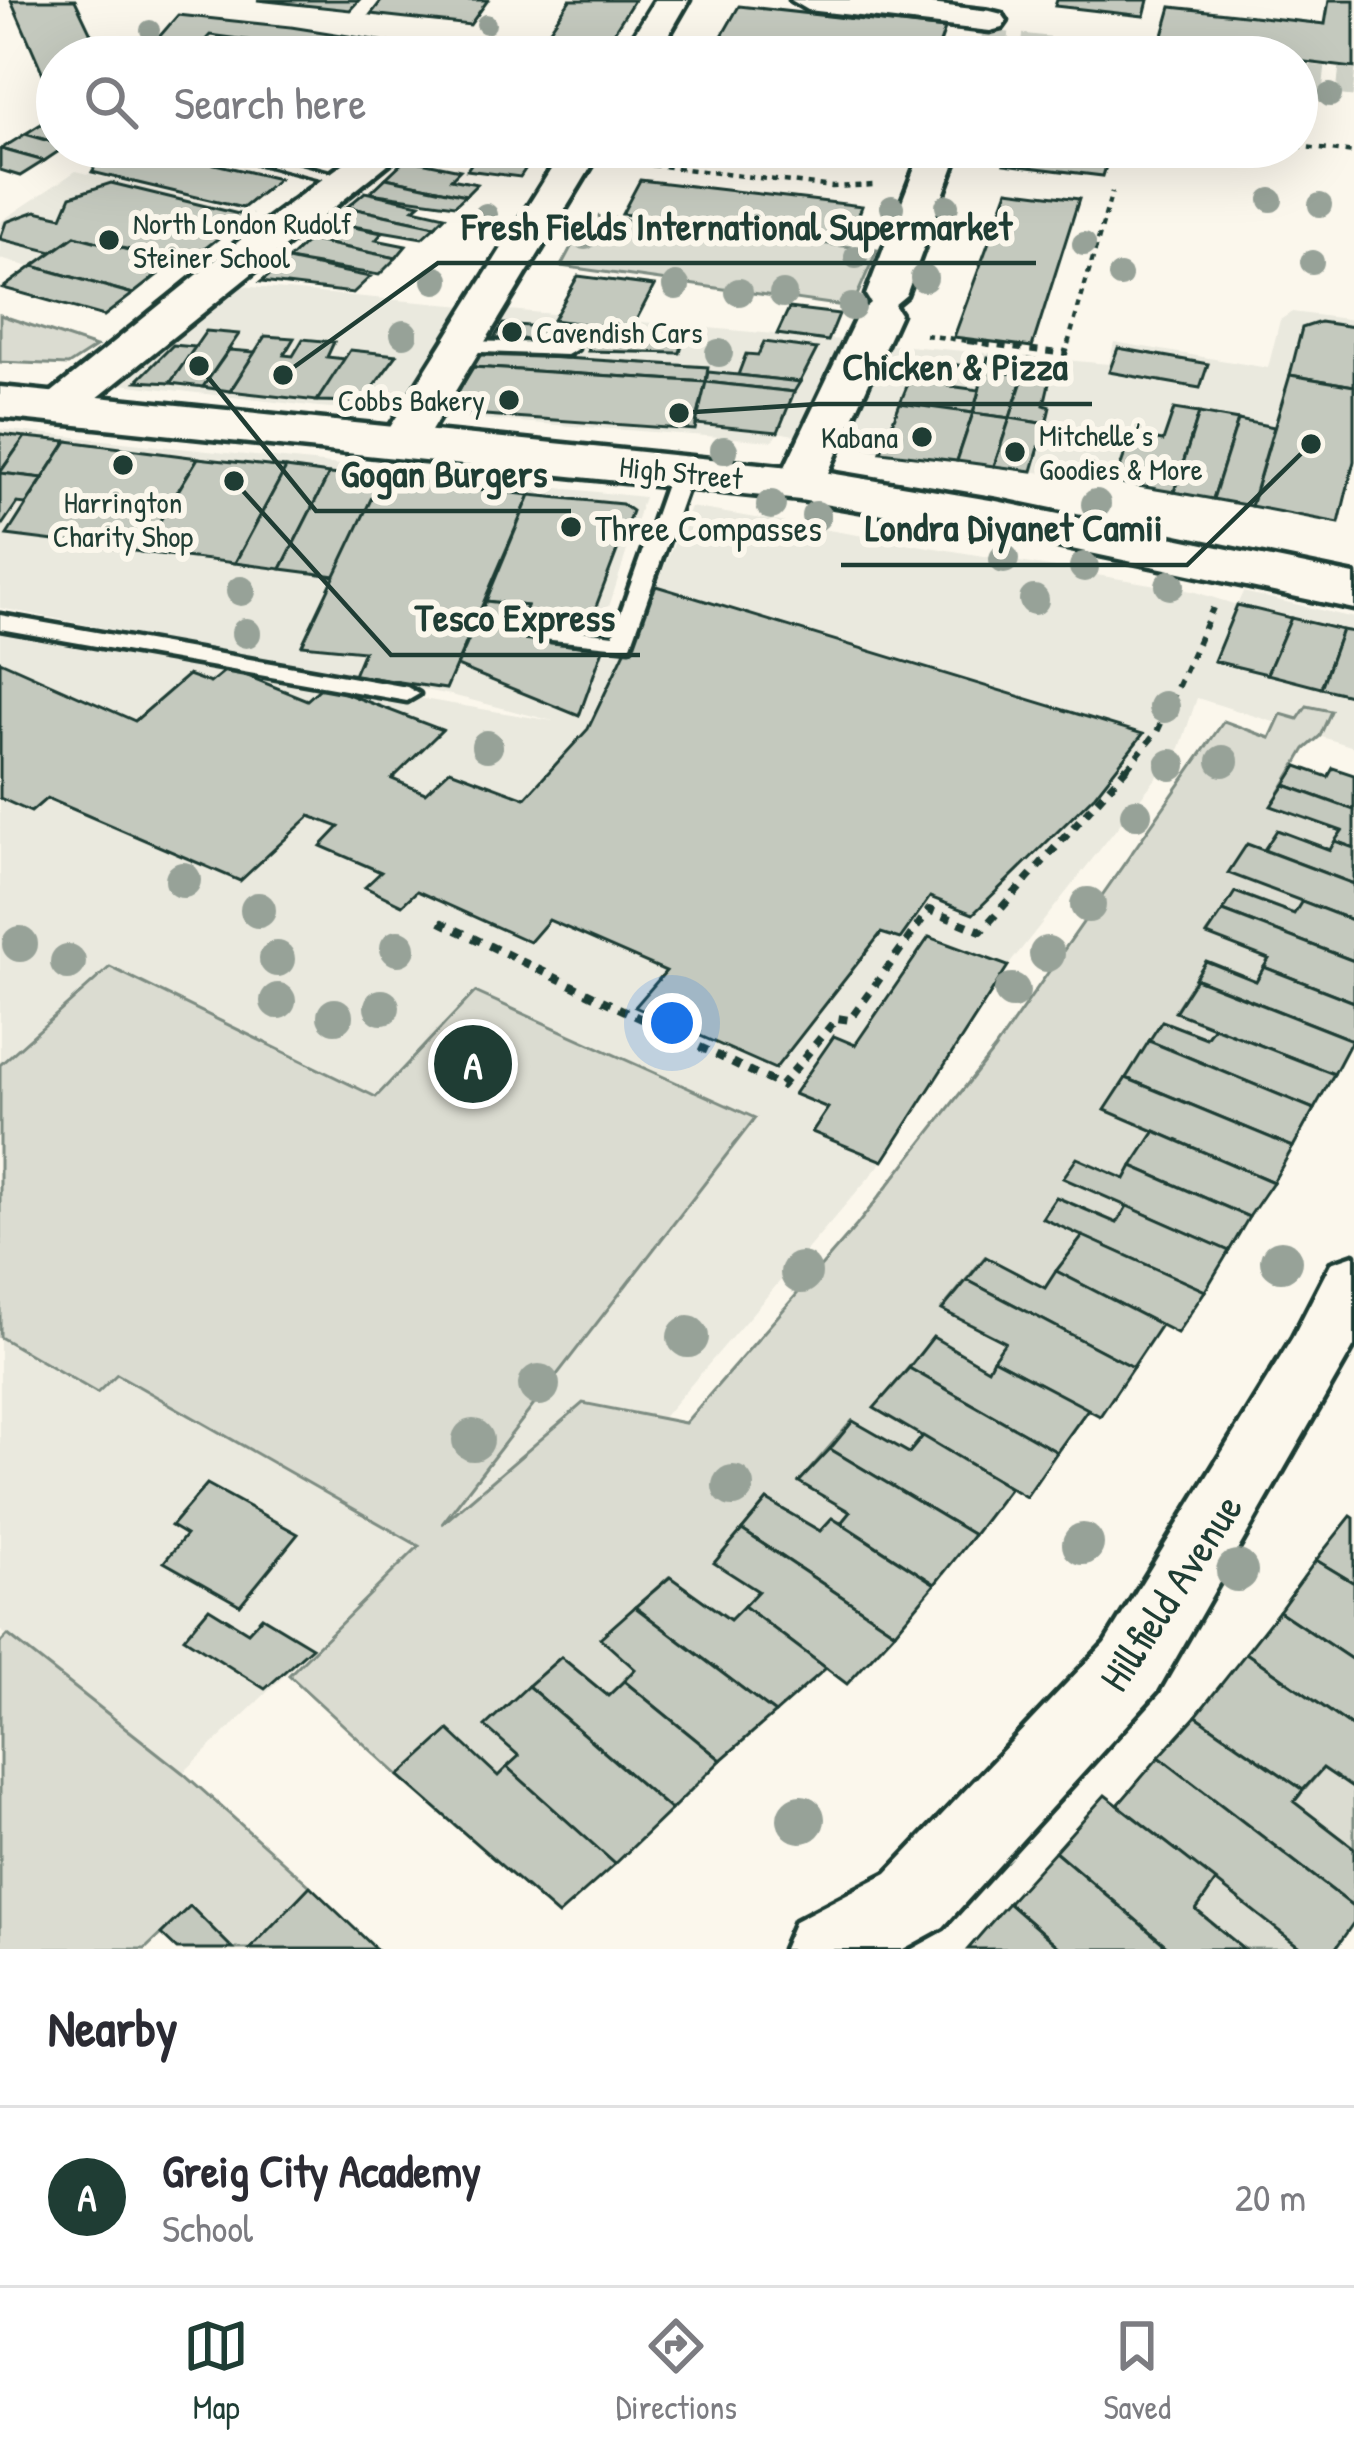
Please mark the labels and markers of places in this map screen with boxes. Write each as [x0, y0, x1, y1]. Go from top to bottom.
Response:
callout: Fresh Fields International Supermarket [438, 188, 1036, 263]
place label: North London Rudolf Steiner School [133, 203, 352, 277]
marker: North London Rudolf Steiner School [96, 227, 122, 253]
place label: Cavendish Cars [536, 312, 702, 352]
marker: Cavendish Cars [499, 319, 525, 345]
callout: Chicken & Pizza [818, 329, 1092, 404]
place label: Cobbs Bakery [338, 380, 485, 420]
marker: Cobbs Bakery [496, 387, 522, 413]
place label: Mitchelle’s Goodies & More [1039, 415, 1203, 489]
place label: Kabana [821, 417, 898, 457]
marker: Kabana [909, 424, 935, 450]
callout: Gogan Burgers [316, 436, 571, 511]
marker: Mitchelle’s Goodies & More [1002, 439, 1028, 465]
marker: Harrington Charity Shop [110, 452, 136, 478]
place label: Harrington Charity Shop [53, 482, 193, 556]
callout: Londra Diyanet Camii [841, 490, 1187, 565]
place label: Three Compasses [595, 503, 822, 552]
marker: Three Compasses [558, 514, 584, 540]
callout: Tesco Express [391, 580, 640, 655]
pin: A [434, 1019, 512, 1109]

